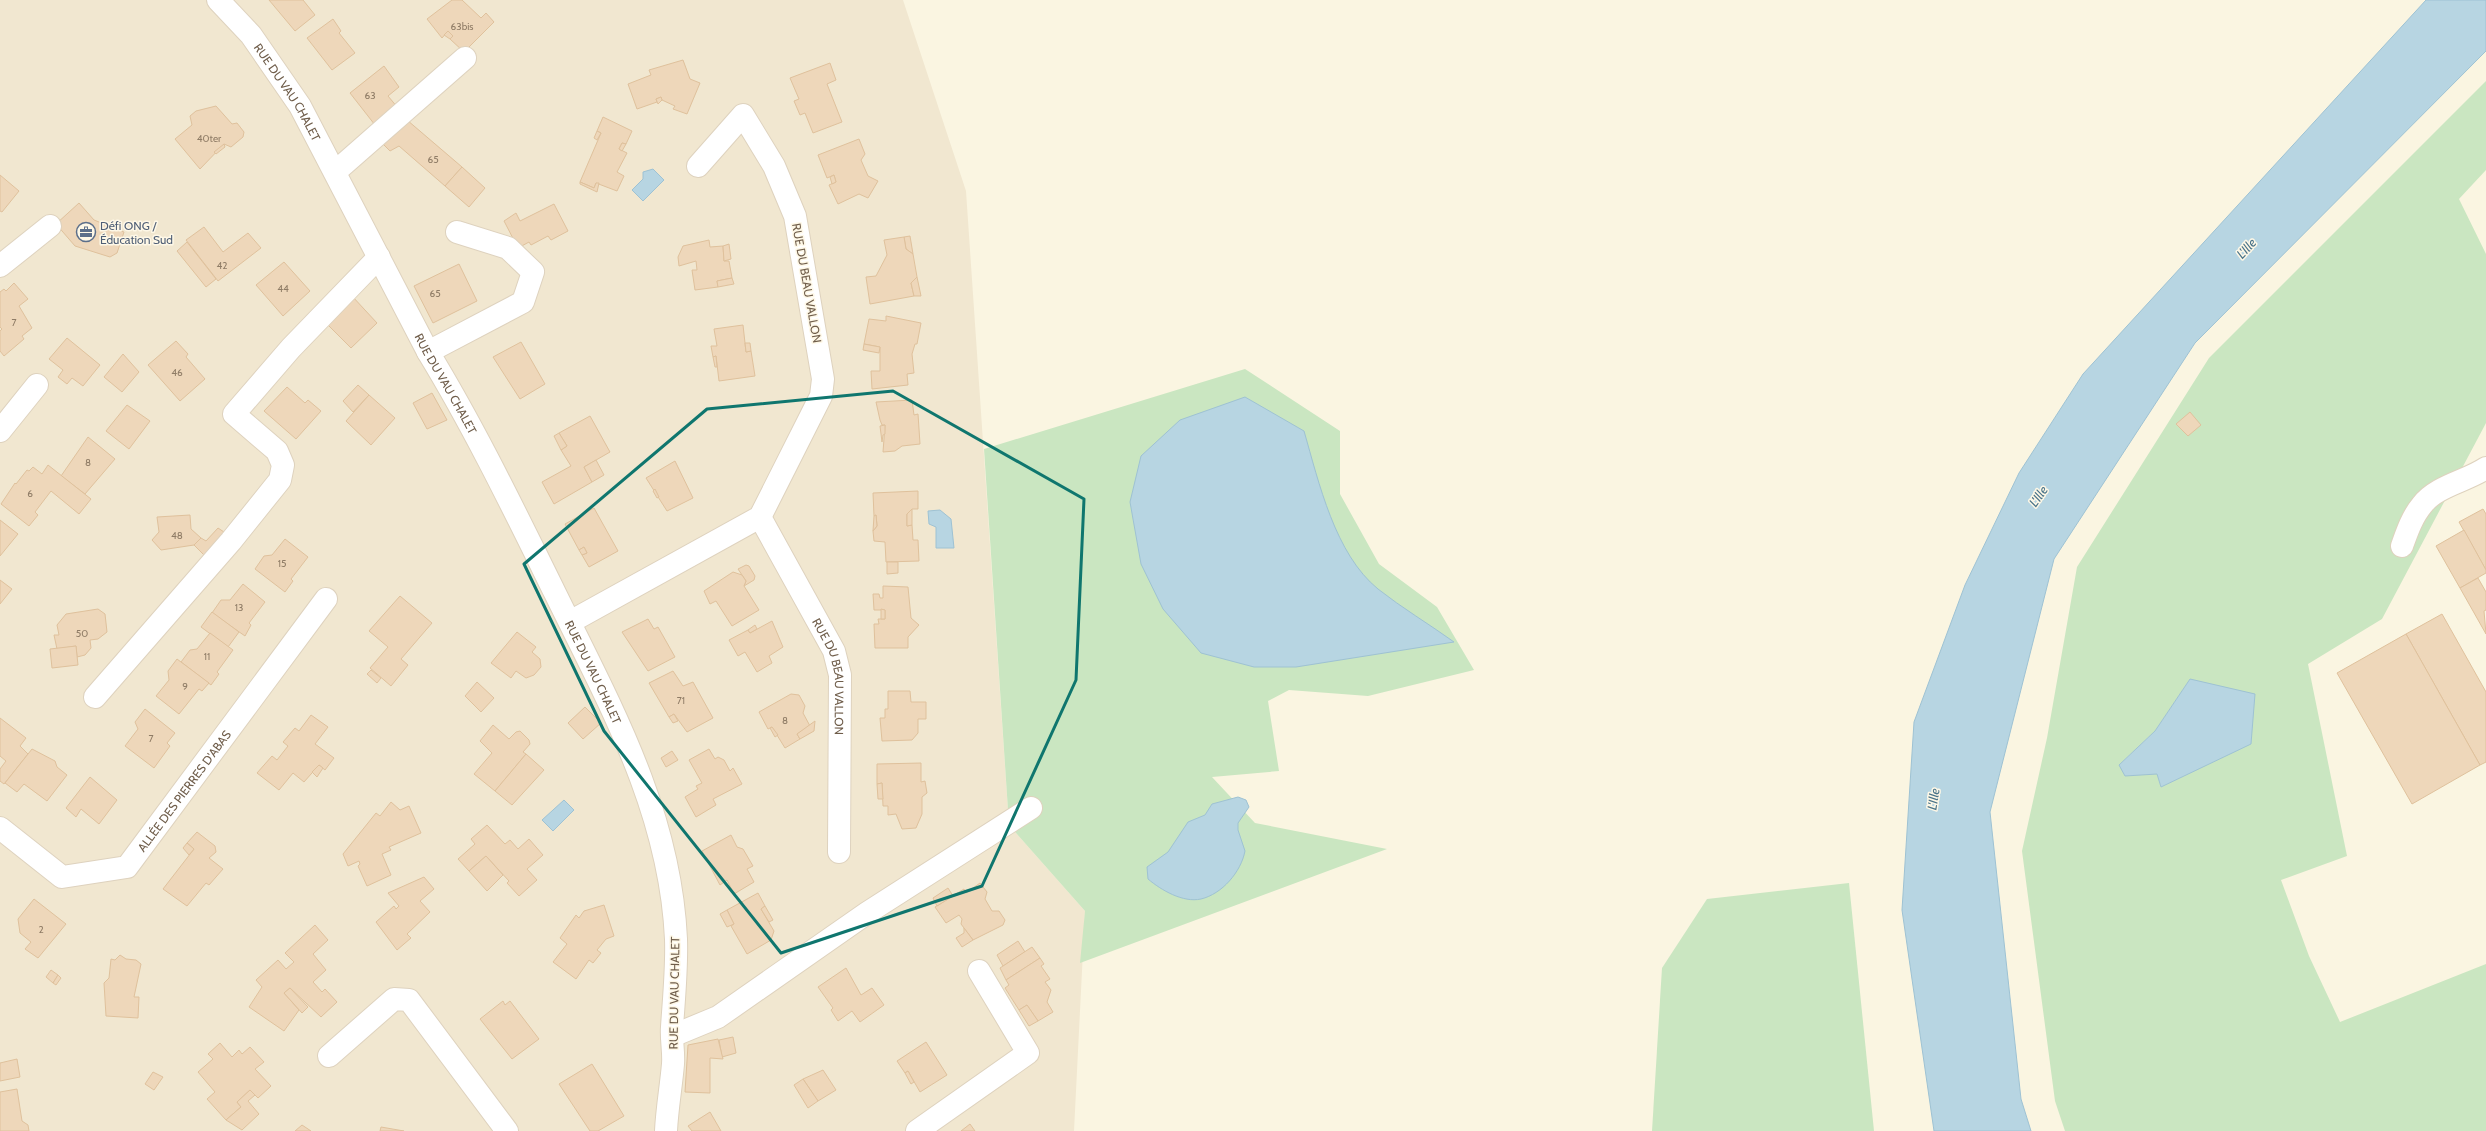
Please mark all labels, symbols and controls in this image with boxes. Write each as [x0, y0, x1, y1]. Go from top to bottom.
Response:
house number: 63bis [451, 20, 473, 33]
street label: RUE DU VAU CHALET [251, 40, 325, 144]
house number: 63 [364, 89, 376, 102]
house number: 40ter [197, 132, 222, 145]
house number: 65 [427, 153, 439, 166]
place label: Défi ONG / Éducation Sud [100, 218, 173, 247]
office icon: Défi ONG / Éducation Sud [75, 221, 97, 243]
street label: RUE DU BEAU VALLON [789, 222, 825, 344]
water label: L'Ille [2233, 235, 2259, 261]
house number: 42 [216, 259, 228, 272]
house number: 44 [277, 282, 289, 295]
house number: 65 [429, 287, 441, 300]
house number: 7 [11, 316, 17, 329]
street label: RUE DU VAU CHALET [412, 331, 481, 437]
house number: 46 [171, 366, 183, 379]
house number: 8 [85, 456, 91, 469]
water label: L'Ille [2025, 482, 2051, 510]
house number: 6 [27, 487, 33, 500]
house number: 48 [171, 529, 183, 542]
house number: 15 [278, 557, 286, 570]
house number: 13 [235, 601, 243, 614]
street label: RUE DU BEAU VALLON [810, 615, 848, 735]
street label: RUE DU VAU CHALET [562, 618, 625, 727]
house number: 50 [76, 627, 88, 640]
house number: 11 [204, 650, 210, 663]
house number: 9 [182, 680, 188, 693]
house number: 71 [677, 694, 685, 707]
house number: 8 [782, 714, 788, 727]
street label: ALLÉE DES PIERRES D'ABAS [134, 727, 234, 854]
house number: 7 [148, 732, 154, 745]
water label: L'Ille [1923, 787, 1943, 811]
house number: 2 [38, 923, 44, 936]
street label: RUE DU VAU CHALET [666, 936, 682, 1050]

